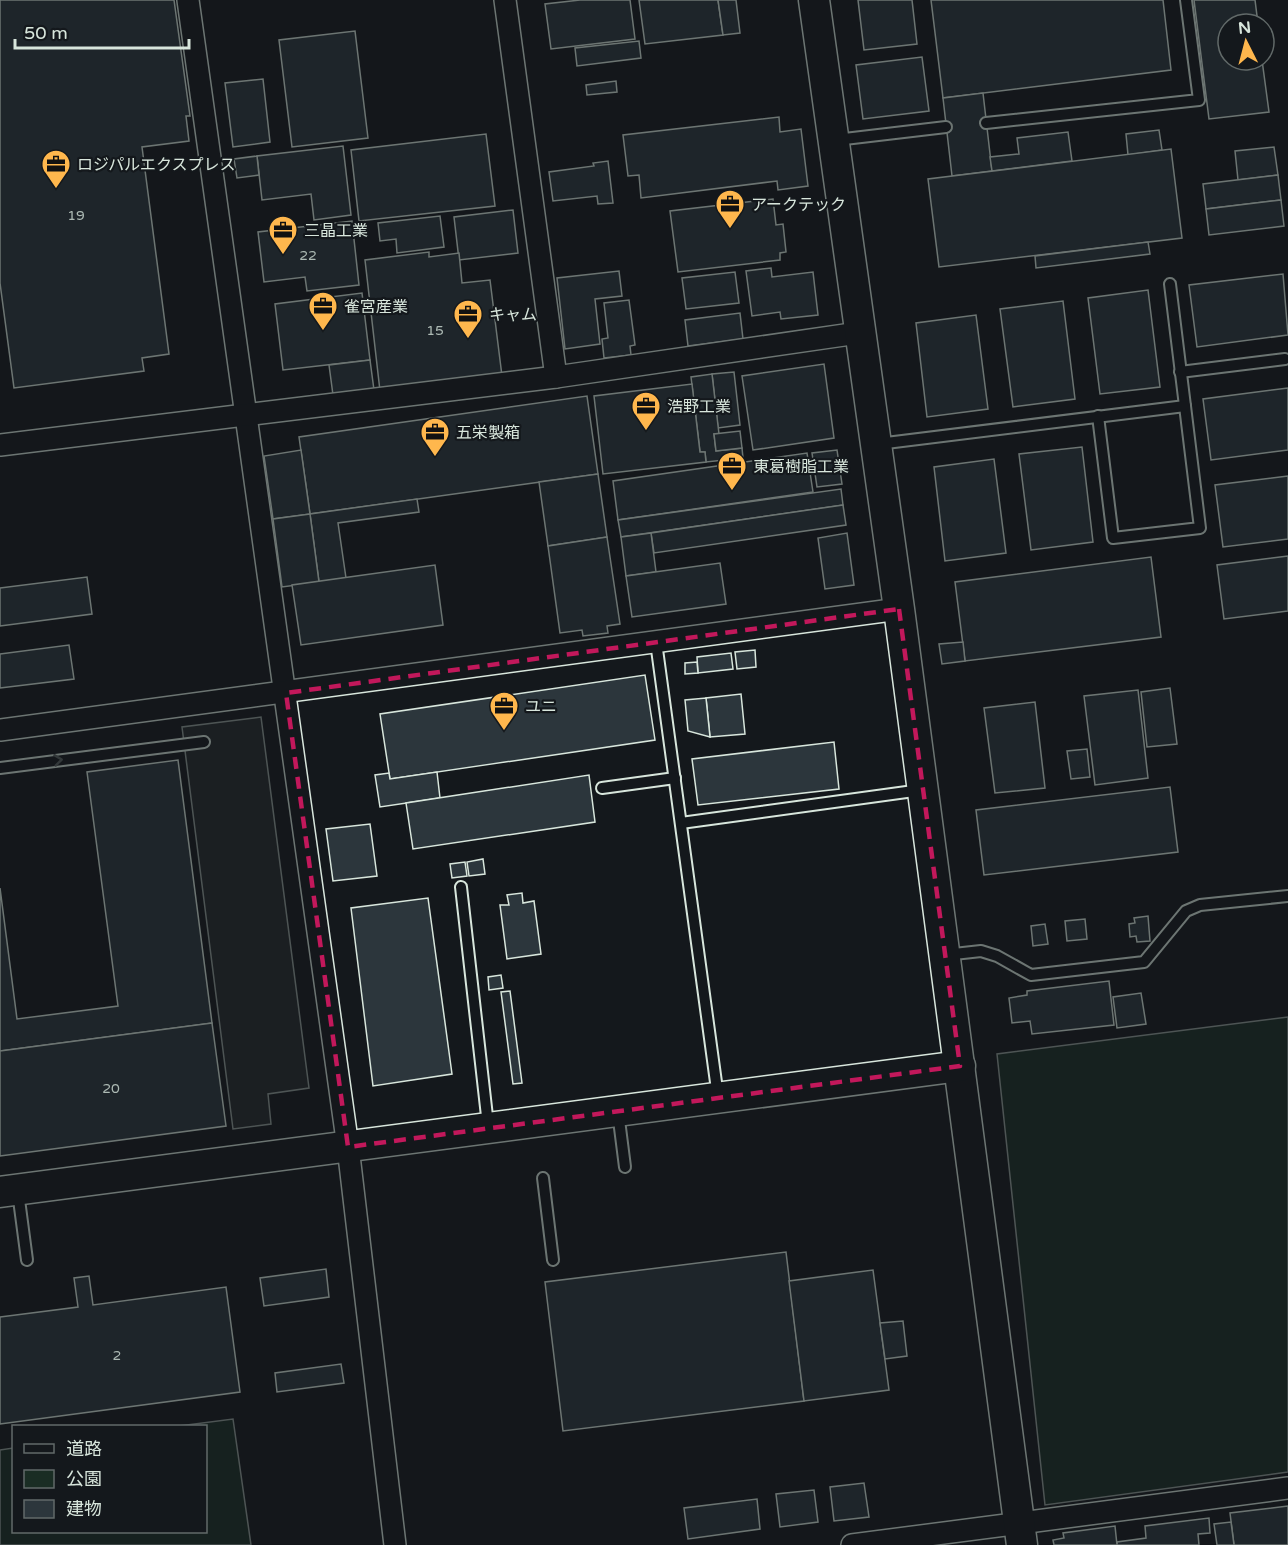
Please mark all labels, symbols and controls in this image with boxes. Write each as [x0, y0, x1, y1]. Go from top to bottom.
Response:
scale bar [15, 12, 189, 50]
north arrow [1216, 12, 1276, 72]
text: N [1237, 17, 1252, 39]
text: 50 m [24, 22, 68, 44]
office icon: ロジパルエクスプレス [40, 148, 72, 190]
place label: ロジパルエクスプレス [77, 155, 236, 175]
office icon: アークテック [714, 188, 746, 230]
place label: アークテック [751, 195, 846, 215]
house number: 19 [67, 207, 85, 224]
office icon: 三晶工業 [267, 214, 299, 256]
place label: 三晶工業 [304, 221, 368, 241]
house number: 22 [299, 247, 317, 264]
office icon: 雀宮産業 [307, 290, 339, 332]
place label: 雀宮産業 [344, 297, 408, 317]
office icon: キャム [452, 298, 484, 340]
place label: キャム [489, 305, 537, 325]
house number: 15 [426, 322, 444, 339]
office icon: 浩野工業 [630, 390, 662, 432]
place label: 浩野工業 [667, 397, 731, 417]
office icon: 五栄製箱 [419, 416, 451, 458]
place label: 五栄製箱 [456, 423, 520, 443]
office icon: 東葛樹脂工業 [716, 450, 748, 492]
place label: 東葛樹脂工業 [753, 457, 849, 477]
office icon: ユニ [488, 690, 520, 732]
place label: ユニ [525, 697, 557, 717]
one-way arrow [53, 755, 63, 767]
house number: 20 [102, 1080, 120, 1097]
house number: 2 [113, 1347, 121, 1364]
legend [12, 1425, 207, 1533]
text: 道路 [66, 1438, 102, 1460]
text: 公園 [66, 1468, 102, 1490]
text: 建物 [66, 1498, 102, 1520]

